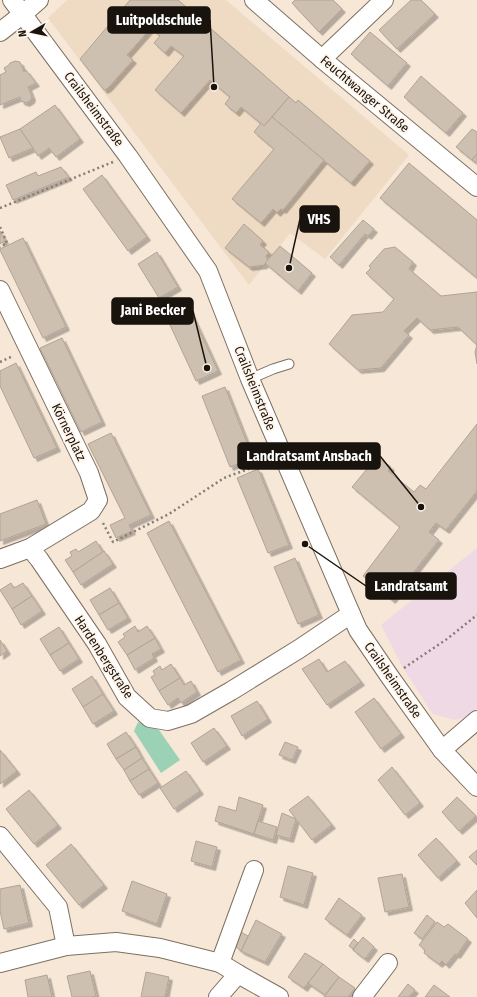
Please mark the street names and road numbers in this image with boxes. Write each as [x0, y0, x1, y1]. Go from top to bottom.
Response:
street label: Feuchtwanger Straße [318, 53, 412, 135]
street label: Crailsheimstraße [61, 69, 127, 149]
street label: Crailsheimstraße [231, 344, 279, 432]
street label: Körnerplatz [49, 401, 89, 463]
street label: Hardenbergstraße [72, 613, 136, 701]
street label: Crailsheimstraße [361, 639, 425, 721]

